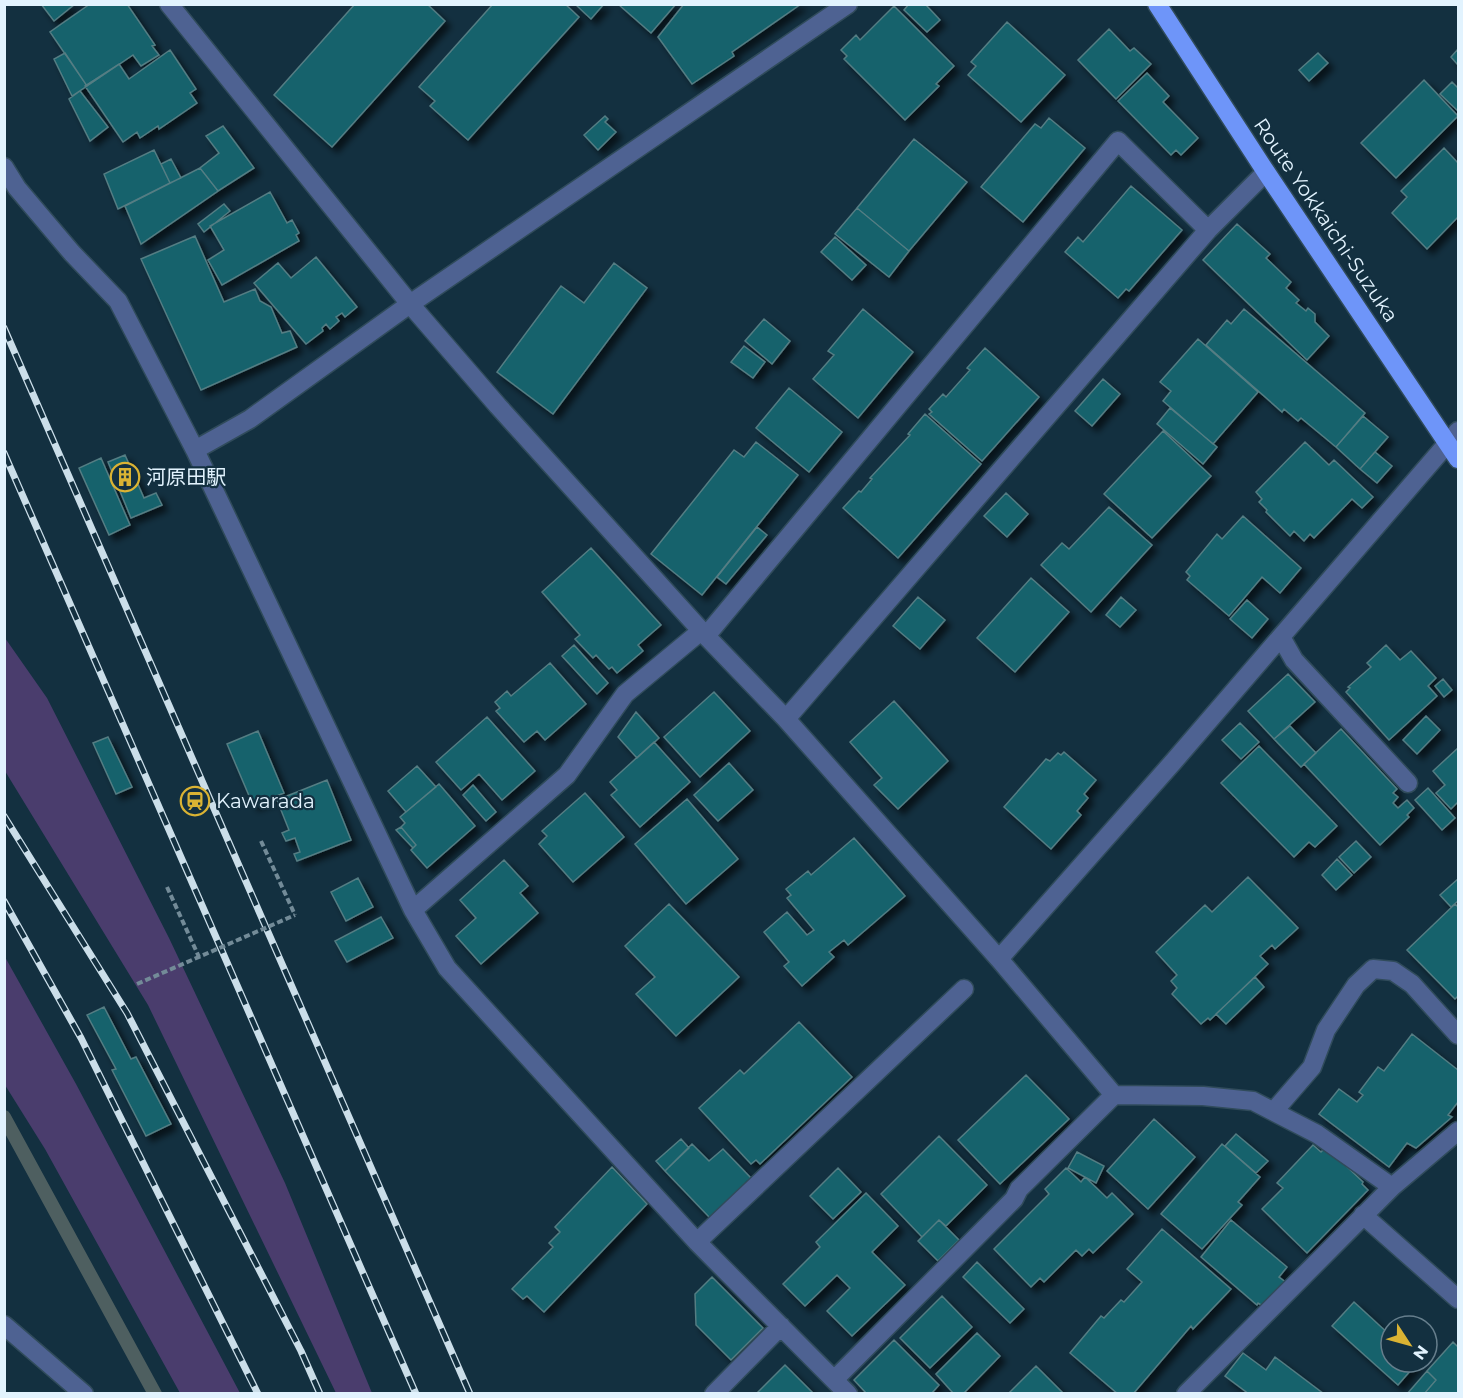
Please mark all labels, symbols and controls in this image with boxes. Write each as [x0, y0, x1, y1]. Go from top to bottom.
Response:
street label: Route Yokkaichi-Suzuka [1249, 114, 1403, 326]
building icon: 河原田駅 [109, 461, 141, 493]
place label: 河原田駅 [146, 465, 226, 489]
station icon: Kawarada [179, 785, 211, 817]
place label: Kawarada [216, 789, 315, 813]
north arrow [1379, 1314, 1439, 1374]
text: N [1409, 1342, 1432, 1363]

